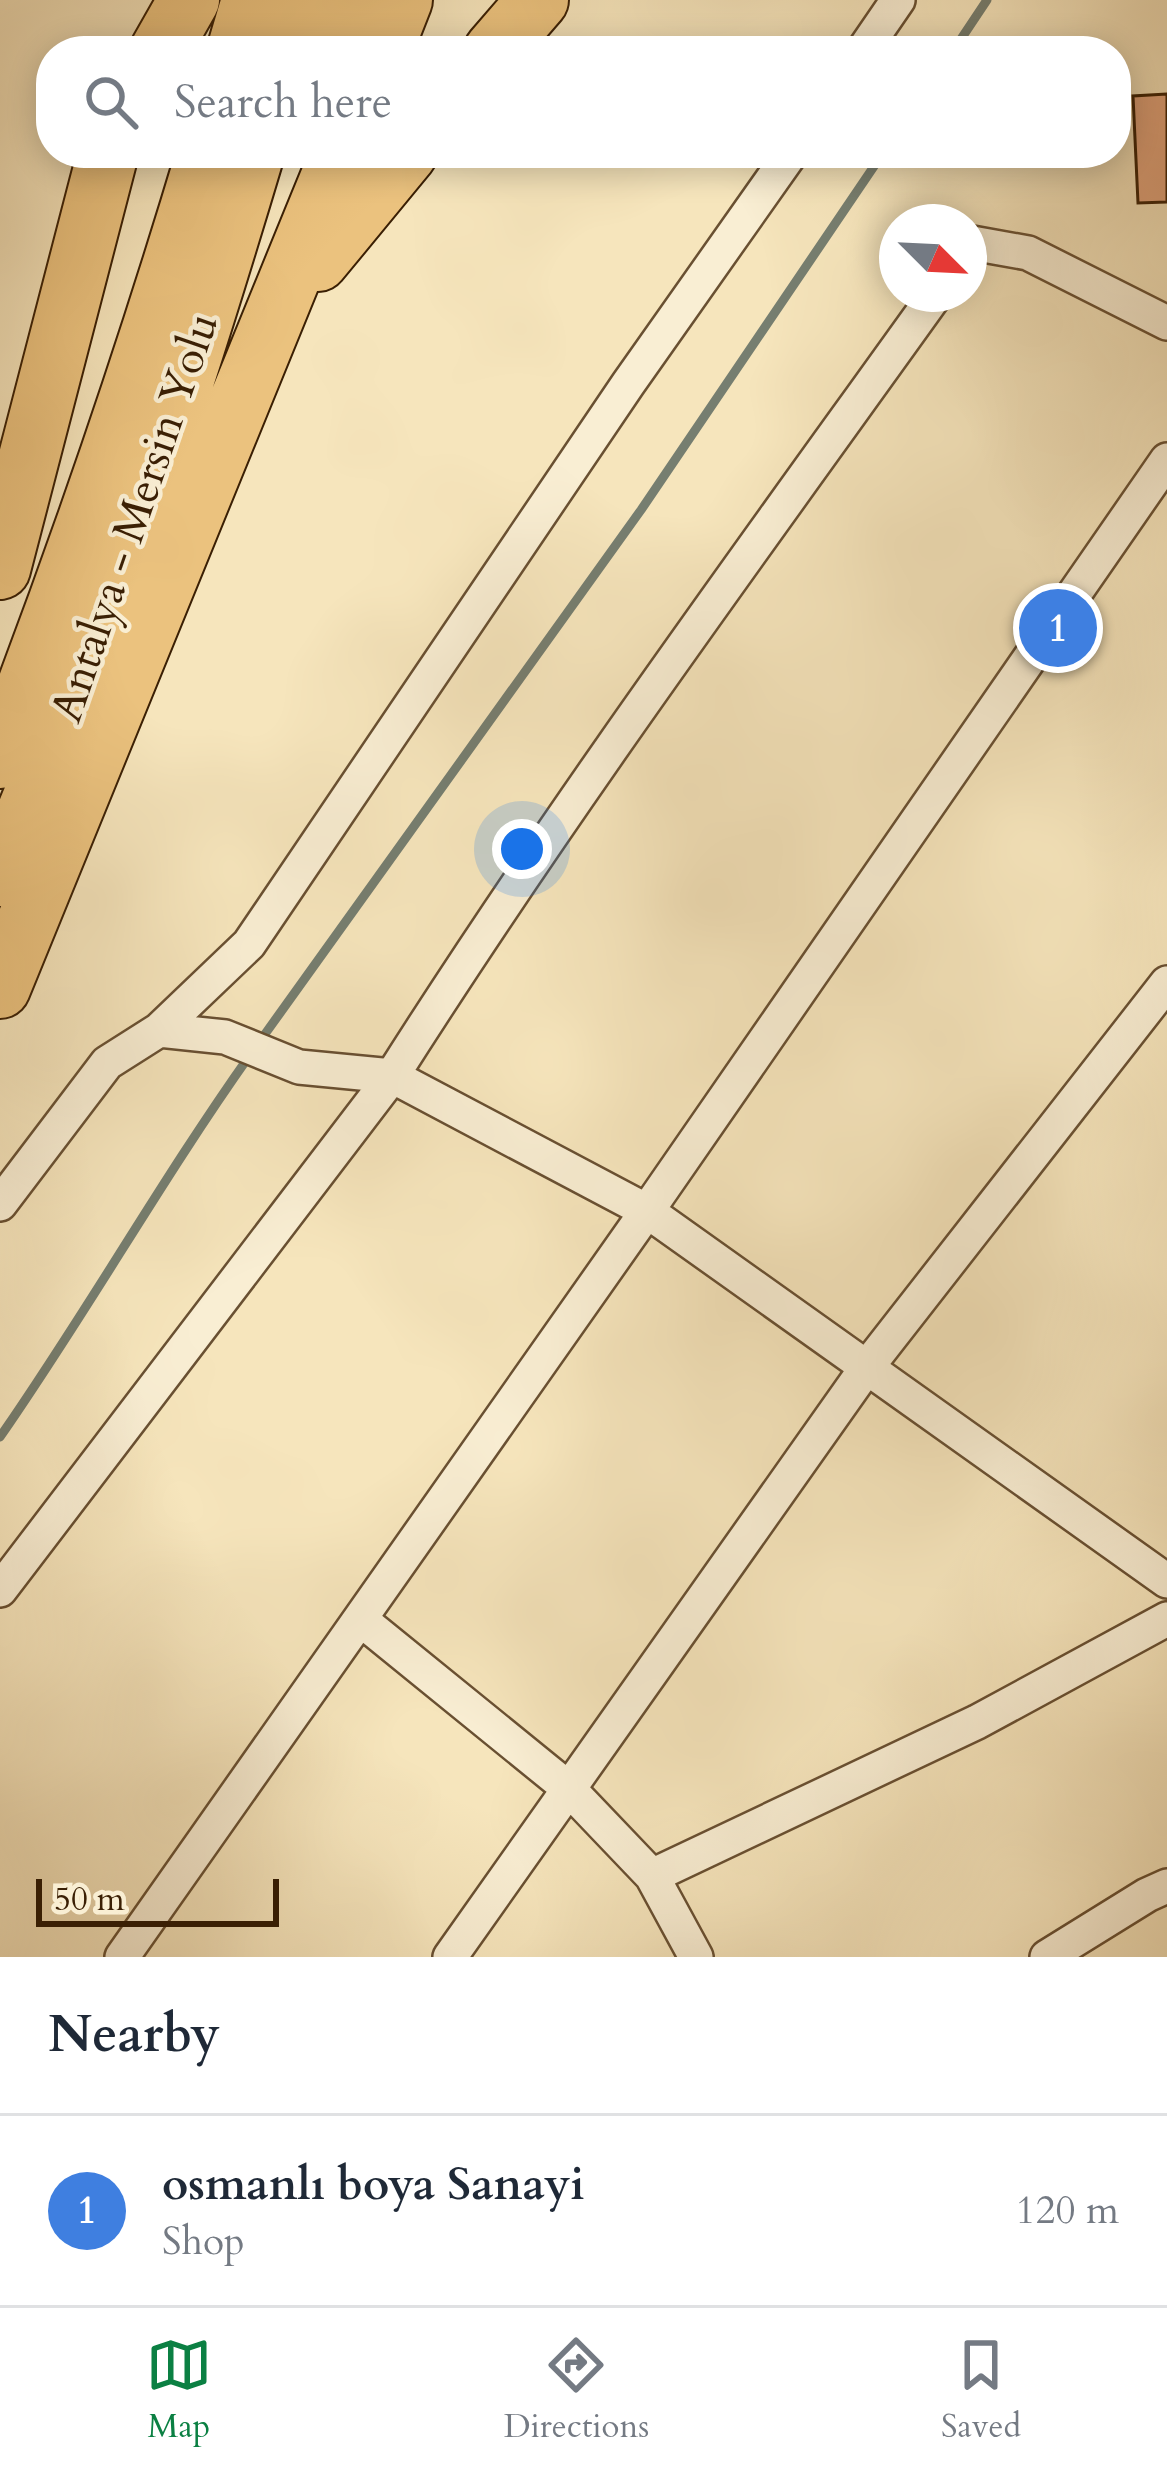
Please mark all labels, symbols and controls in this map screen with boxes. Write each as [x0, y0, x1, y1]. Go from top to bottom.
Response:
search box [36, 36, 1131, 168]
icon: search [78, 69, 144, 135]
text: Search here [174, 72, 392, 133]
north arrow [879, 204, 987, 312]
street label: Antalya - Mersin Yolu [36, 305, 233, 730]
pin: 1 [1019, 583, 1097, 673]
your location [492, 819, 552, 879]
scale bar [36, 1873, 279, 1926]
text: 50 m [54, 1877, 125, 1922]
text: Nearby [48, 2000, 220, 2070]
text: osmanlı boya Sanayi [162, 2154, 585, 2215]
text: 1 [77, 2184, 97, 2237]
text: 120 m [1016, 2184, 1119, 2237]
text: Shop [162, 2215, 245, 2268]
tab: Map [146, 2332, 212, 2449]
tab: Directions [504, 2332, 649, 2449]
tab: Saved [941, 2332, 1021, 2449]

